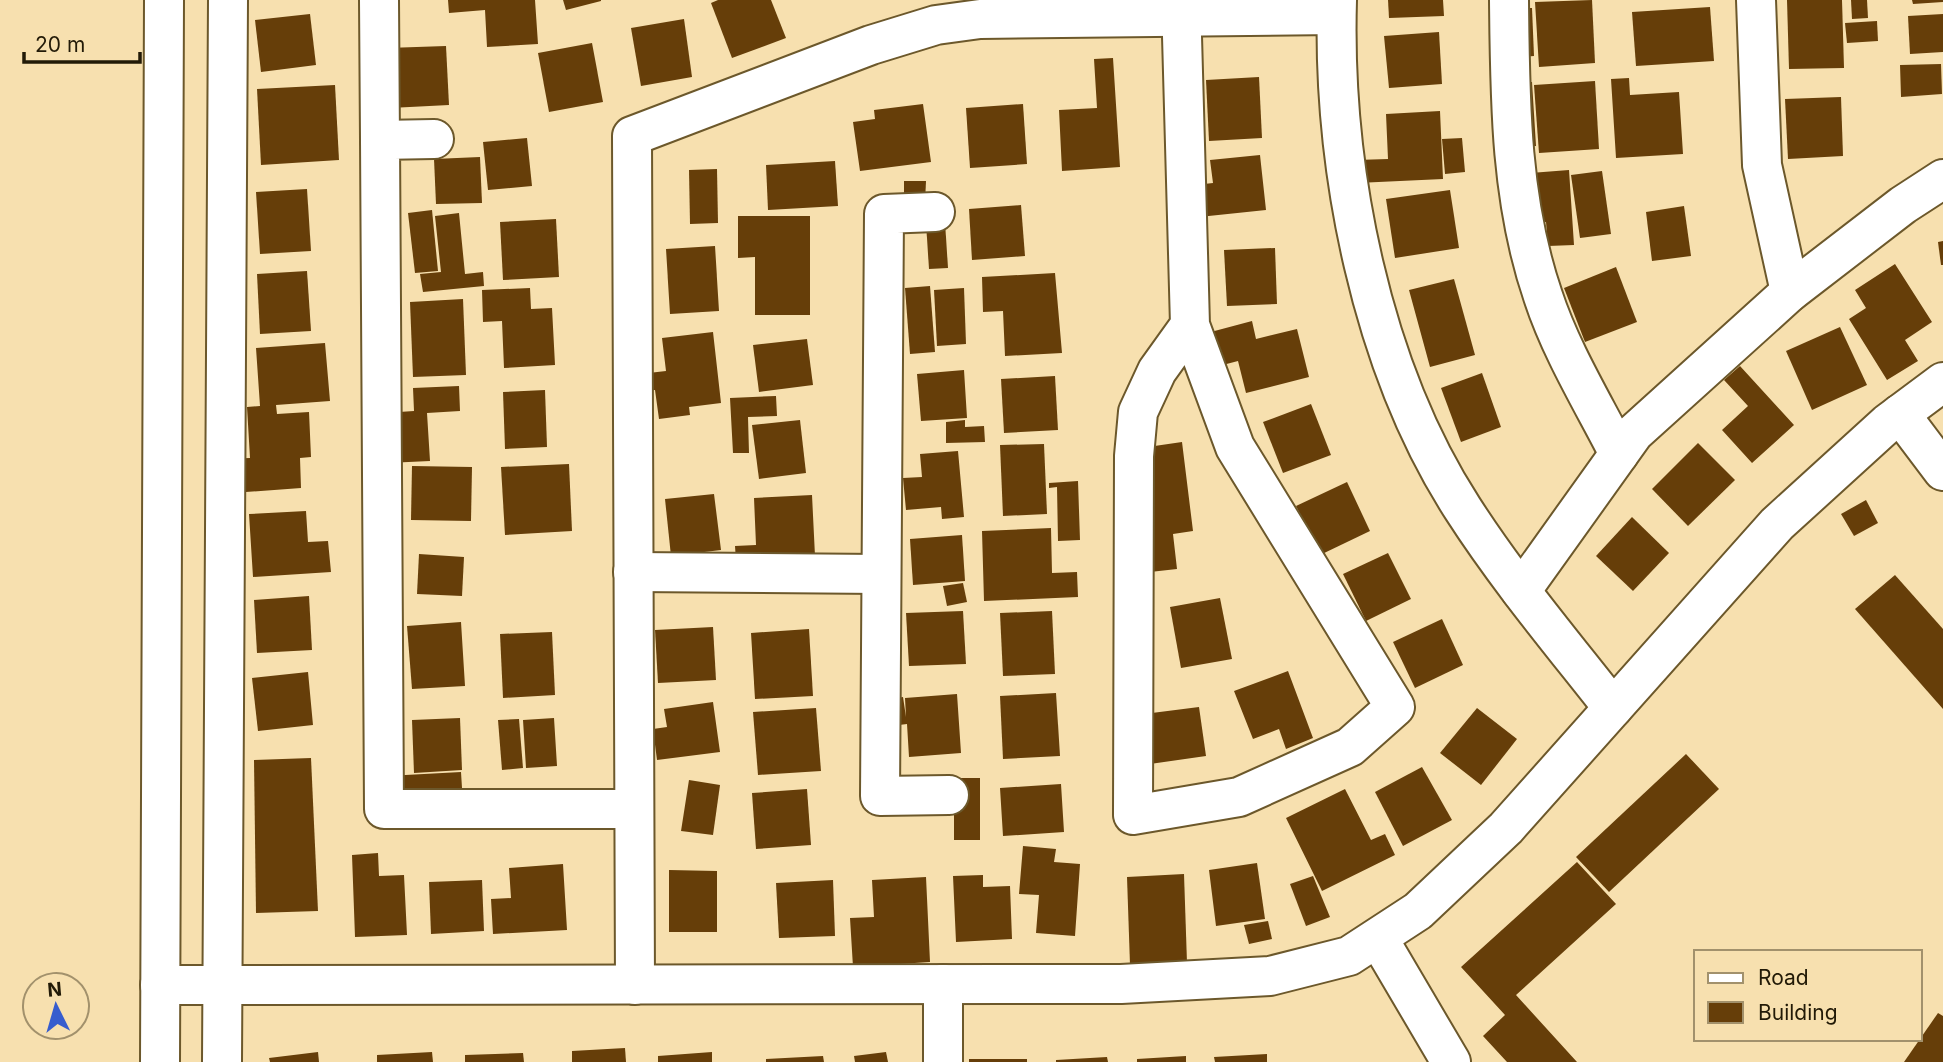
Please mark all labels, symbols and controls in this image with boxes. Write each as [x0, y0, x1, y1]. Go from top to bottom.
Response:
scale bar [24, 21, 140, 65]
text: 20 m [35, 32, 85, 57]
legend [1694, 950, 1922, 1041]
text: Road [1758, 965, 1809, 990]
north arrow [21, 971, 91, 1041]
text: N [46, 977, 63, 1002]
text: Building [1758, 1000, 1838, 1025]

